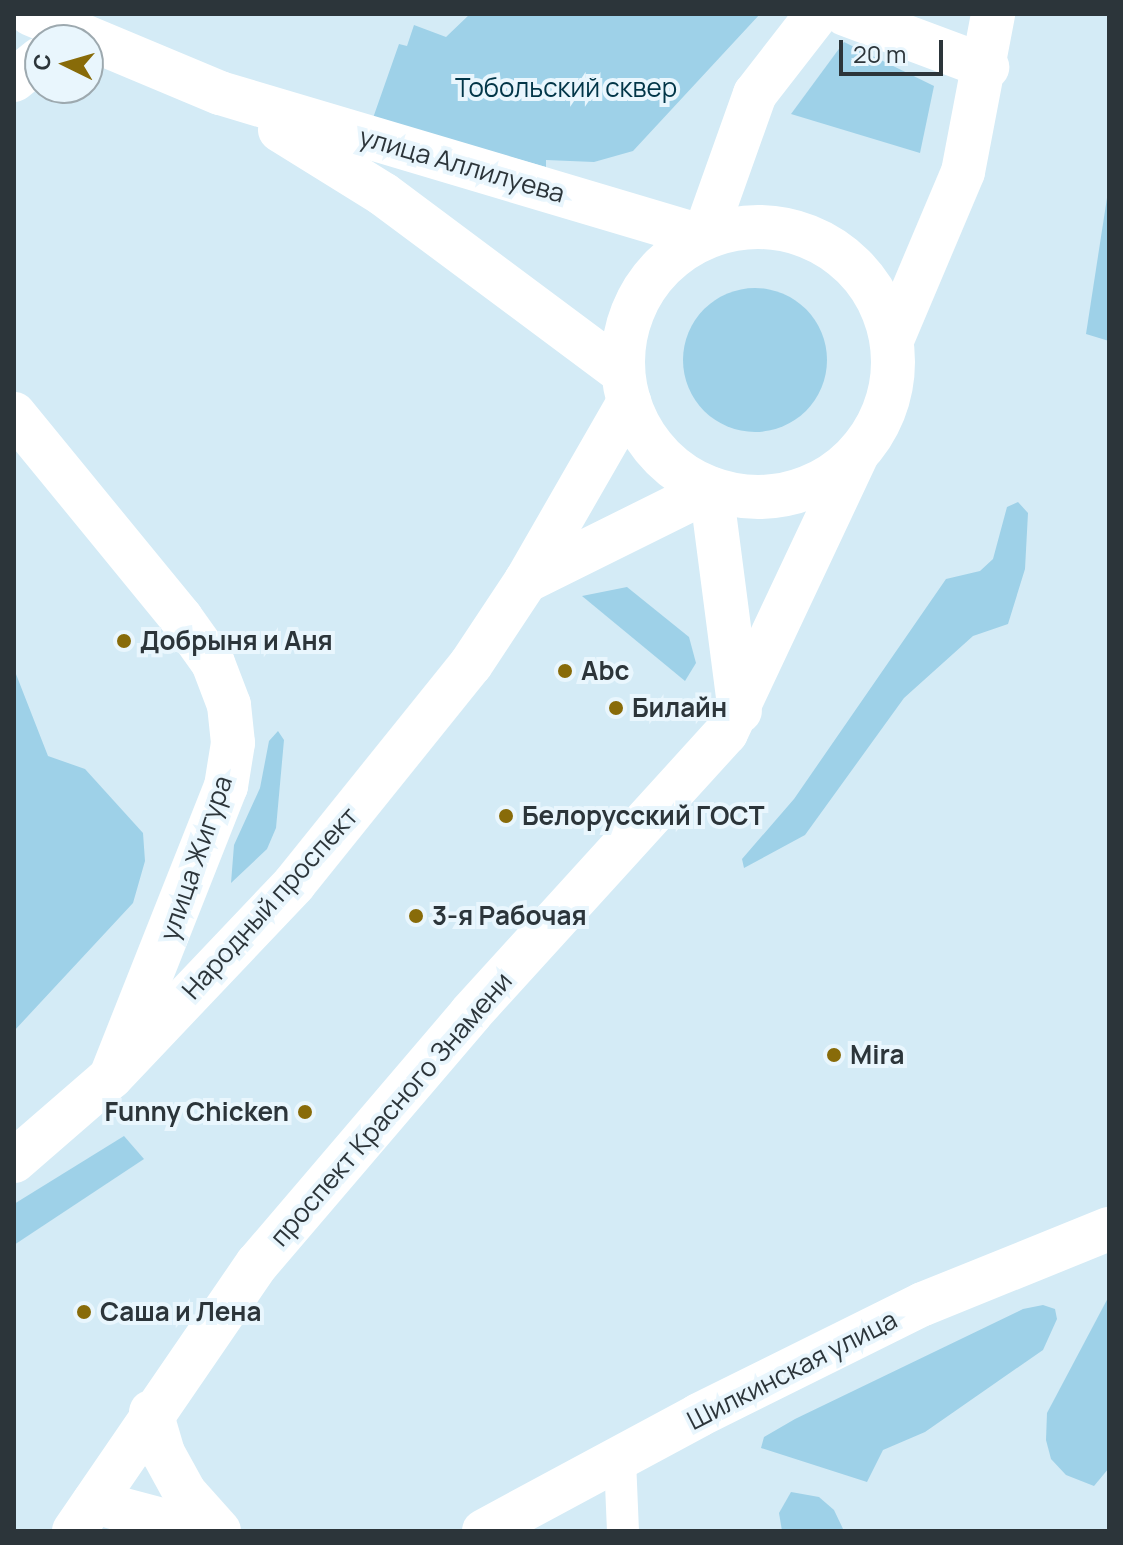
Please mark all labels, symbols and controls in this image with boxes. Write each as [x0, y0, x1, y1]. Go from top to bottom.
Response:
north arrow [24, 24, 104, 104]
scale bar [843, 24, 947, 74]
text: 20 m [853, 37, 906, 70]
text: С [26, 53, 58, 71]
park label: Тобольский сквер [455, 72, 677, 104]
street label: улица Аллилуева [356, 121, 568, 209]
place label: Добрыня и Аня [140, 625, 333, 657]
marker: Добрыня и Аня [115, 632, 133, 650]
place label: Abc [581, 655, 629, 687]
marker: Abc [556, 662, 574, 680]
place label: Билайн [632, 692, 727, 724]
marker: Билайн [607, 699, 625, 717]
street label: улица Жигура [153, 772, 239, 944]
place label: Белорусский ГОСТ [522, 800, 765, 832]
street label: Народный проспект [176, 801, 364, 1005]
marker: Белорусский ГОСТ [497, 807, 515, 825]
place label: 3-я Рабочая [432, 900, 587, 932]
marker: 3-я Рабочая [407, 907, 425, 925]
street label: проспект Красного Знамени [264, 966, 518, 1252]
place label: Mira [850, 1039, 905, 1071]
marker: Mira [825, 1046, 843, 1064]
place label: Funny Chicken [104, 1096, 289, 1128]
marker: Funny Chicken [296, 1103, 314, 1121]
place label: Саша и Лена [100, 1296, 262, 1328]
marker: Саша и Лена [75, 1303, 93, 1321]
street label: Шилкинская улица [682, 1304, 902, 1436]

